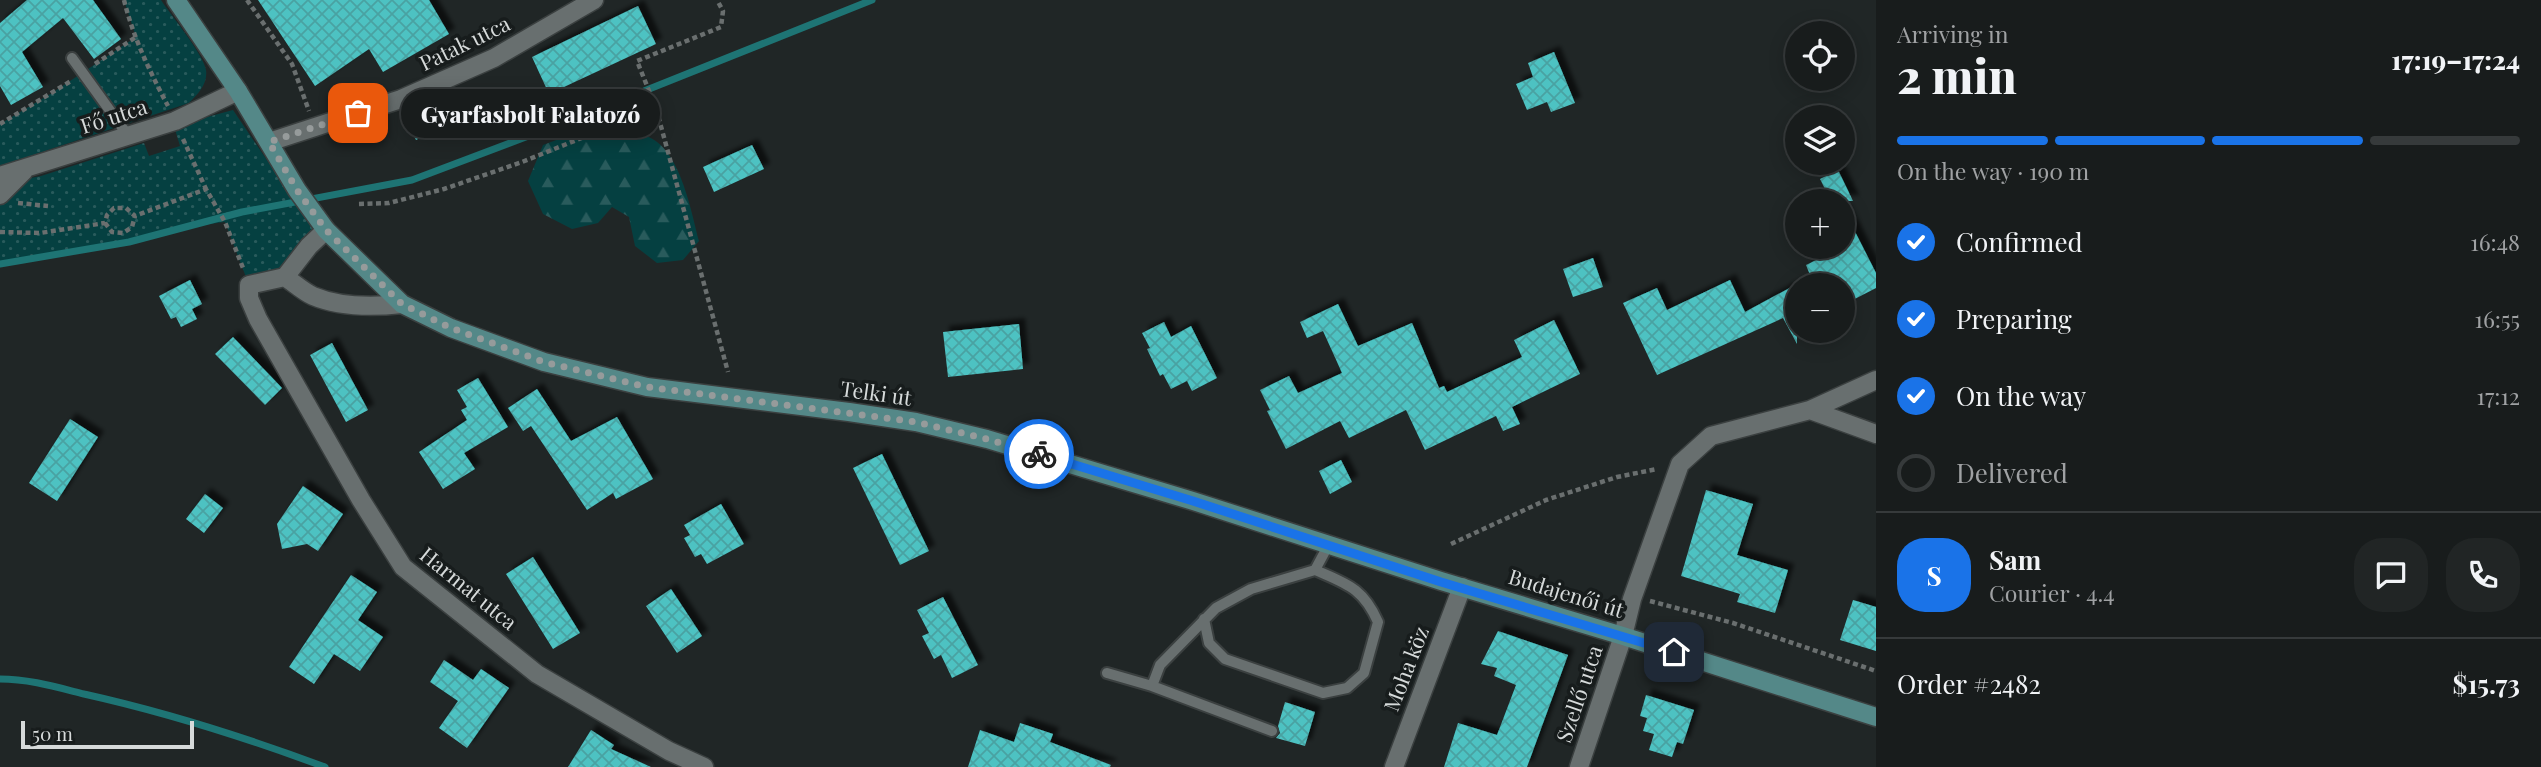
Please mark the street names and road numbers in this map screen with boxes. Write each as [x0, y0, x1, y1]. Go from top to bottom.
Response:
street label: Patak utca [414, 8, 514, 76]
street label: Fő utca [76, 91, 151, 139]
street label: Telki út [839, 373, 914, 411]
street label: Harmat utca [415, 540, 524, 636]
street label: Budajenői út [1505, 561, 1628, 623]
street label: Moha köz [1376, 622, 1434, 715]
street label: Szellő utca [1548, 641, 1608, 746]

